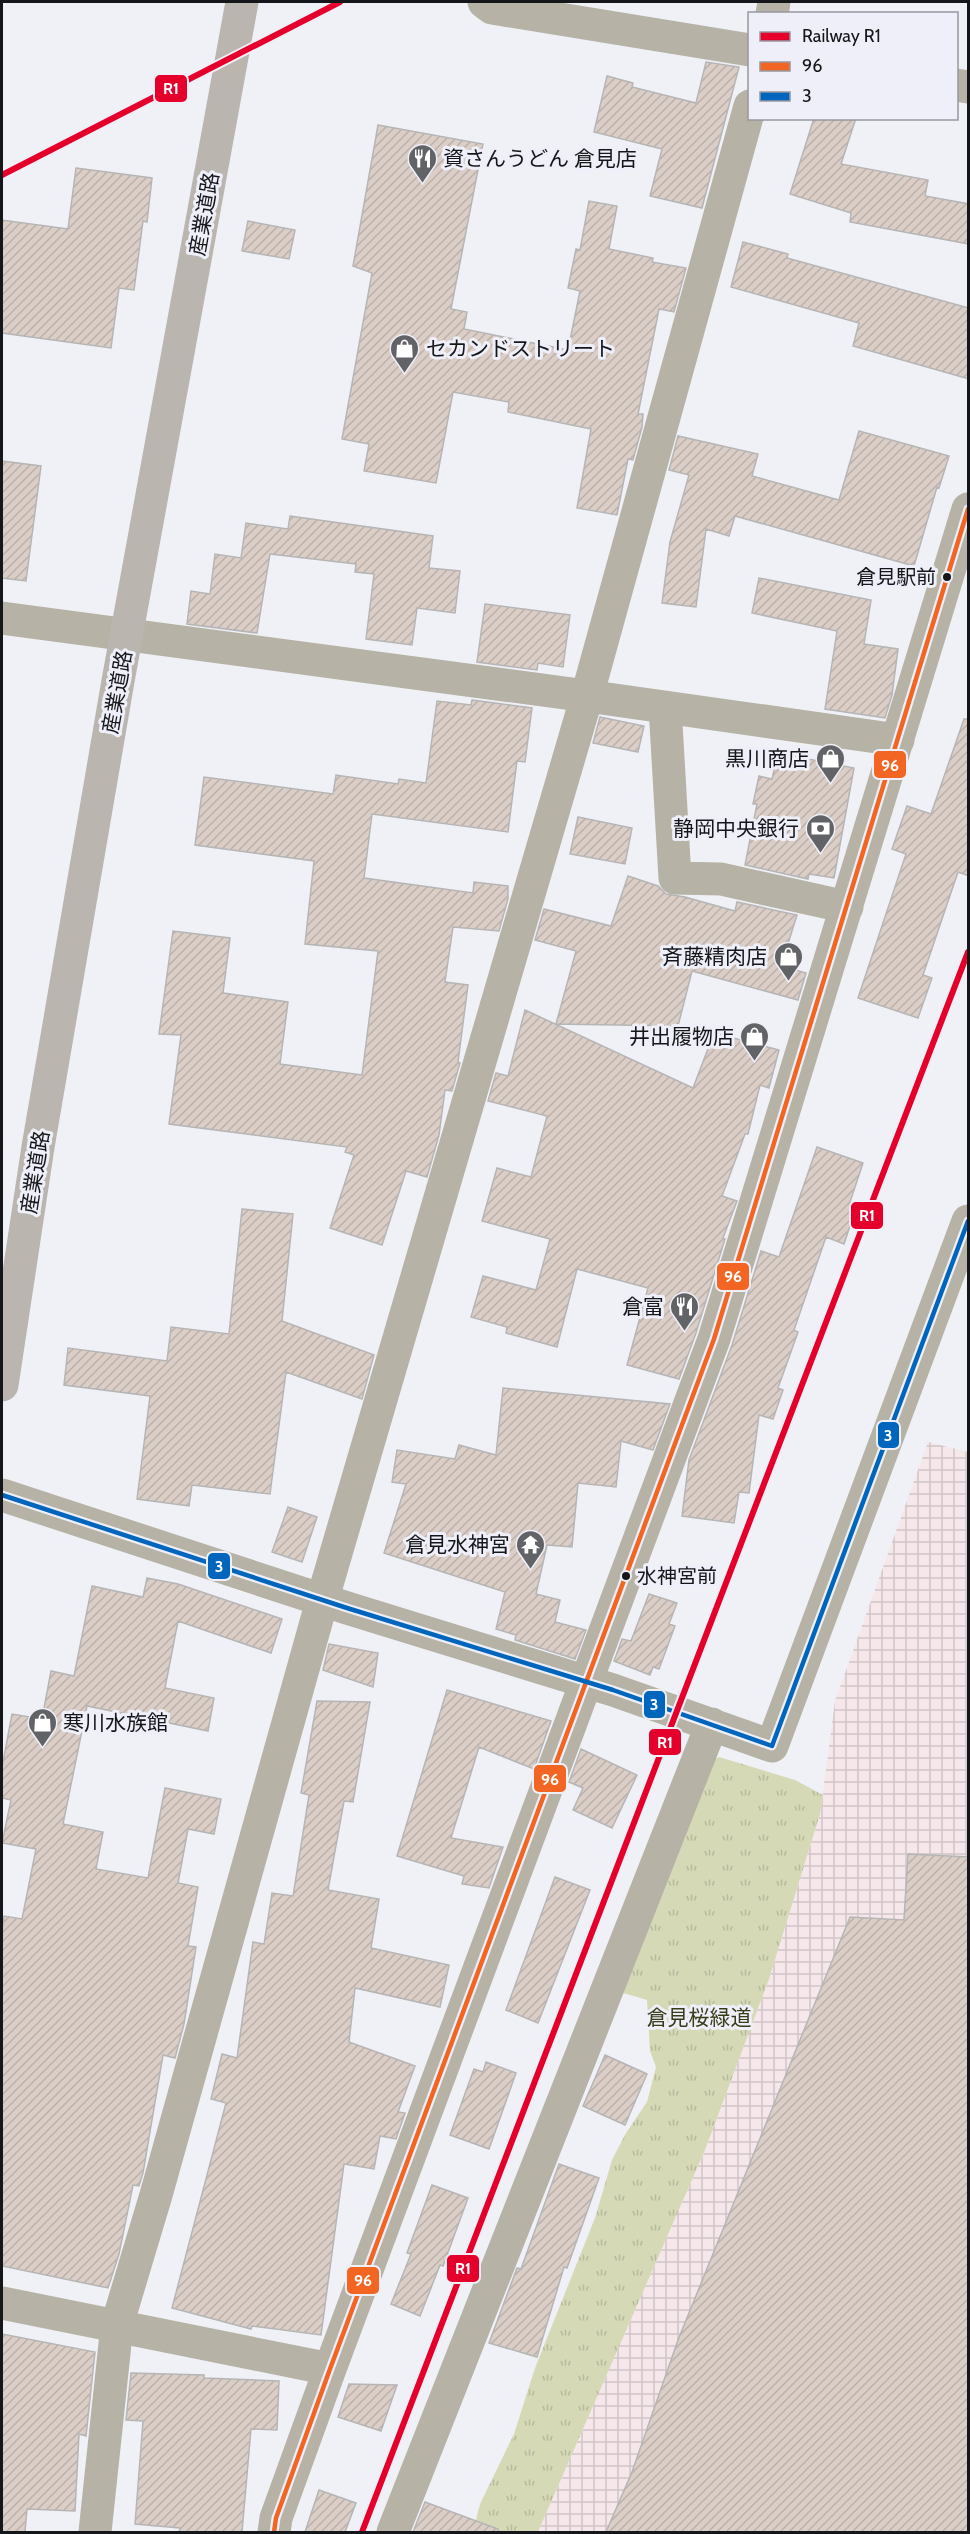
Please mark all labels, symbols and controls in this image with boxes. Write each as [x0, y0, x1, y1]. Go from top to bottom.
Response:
legend [748, 12, 958, 120]
text: Railway R1 [802, 25, 881, 47]
text: 96 [802, 55, 822, 77]
line badge: R1 [154, 74, 188, 103]
text: R1 [163, 79, 179, 98]
text: 3 [802, 85, 812, 107]
restaurant icon: 資さんうどん 倉見店 [406, 142, 438, 184]
place label: 資さんうどん 倉見店 [443, 146, 637, 171]
street label: 産業道路 [184, 170, 224, 258]
shop icon: セカンドストリート [389, 332, 421, 374]
place label: セカンドストリート [426, 336, 615, 361]
place label: 倉見駅前 [856, 565, 936, 589]
marker: 倉見駅前 [941, 571, 953, 583]
street label: 産業道路 [97, 648, 137, 736]
shop icon: 黒川商店 [814, 742, 846, 784]
place label: 黒川商店 [725, 746, 809, 771]
line badge: 96 [873, 750, 907, 779]
text: 96 [881, 756, 899, 775]
bank icon: 静岡中央銀行 [804, 812, 836, 854]
place label: 静岡中央銀行 [673, 816, 799, 841]
shop icon: 斉藤精肉店 [772, 940, 804, 982]
place label: 斉藤精肉店 [662, 944, 767, 969]
shop icon: 井出履物店 [739, 1020, 771, 1062]
place label: 井出履物店 [629, 1024, 734, 1049]
street label: 産業道路 [16, 1129, 54, 1215]
line badge: R1 [850, 1201, 884, 1230]
text: R1 [859, 1206, 875, 1225]
line badge: 96 [716, 1262, 750, 1291]
text: 96 [724, 1267, 742, 1286]
restaurant icon: 倉富 [669, 1290, 701, 1332]
place label: 倉富 [622, 1294, 664, 1319]
line badge: 3 [877, 1421, 900, 1449]
text: 3 [884, 1426, 892, 1445]
temple icon: 倉見水神宮 [515, 1528, 547, 1570]
place label: 倉見水神宮 [405, 1532, 510, 1557]
line badge: 3 [207, 1552, 231, 1580]
text: 3 [215, 1557, 223, 1576]
place label: 水神宮前 [637, 1564, 717, 1588]
marker: 水神宮前 [620, 1570, 632, 1582]
line badge: 3 [643, 1690, 666, 1719]
text: 3 [650, 1695, 658, 1714]
shop icon: 寒川水族館 [26, 1706, 58, 1748]
place label: 寒川水族館 [63, 1710, 168, 1735]
line badge: R1 [648, 1728, 682, 1756]
text: R1 [657, 1733, 673, 1752]
line badge: 96 [533, 1764, 567, 1793]
text: 96 [541, 1770, 559, 1789]
park label: 倉見桜緑道 [647, 2005, 752, 2030]
line badge: R1 [446, 2254, 480, 2283]
text: R1 [455, 2259, 471, 2278]
line badge: 96 [346, 2266, 380, 2295]
text: 96 [354, 2271, 372, 2290]

